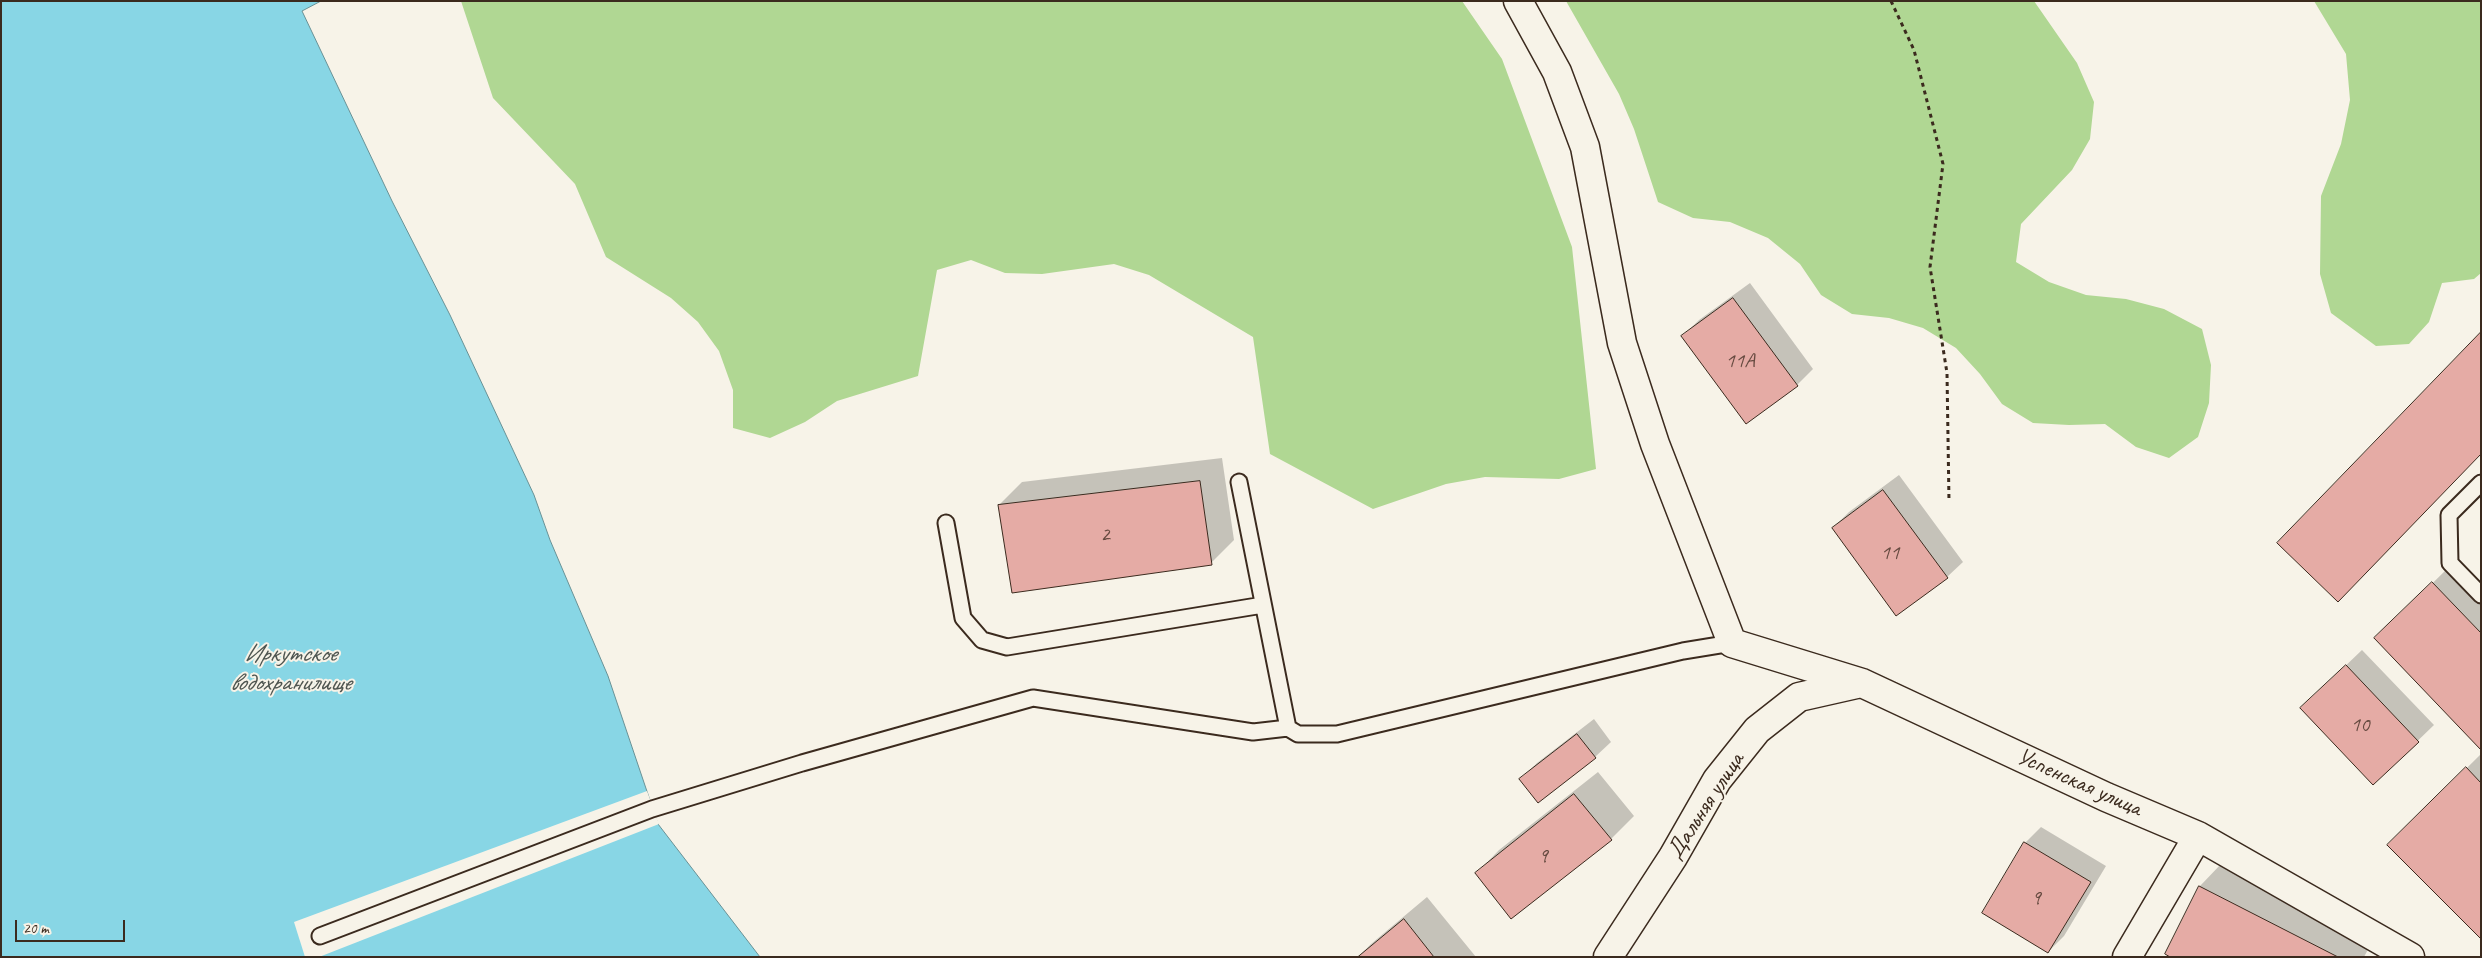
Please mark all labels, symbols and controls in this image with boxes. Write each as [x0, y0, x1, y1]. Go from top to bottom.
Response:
house number: 11А [1725, 348, 1755, 374]
house number: 2 [1100, 522, 1110, 548]
house number: 11 [1881, 540, 1899, 566]
water label: Иркутское водохранилище [230, 639, 350, 698]
house number: 10 [2351, 712, 2369, 738]
street label: Успенская улица [2012, 743, 2146, 823]
street label: Дальняя улица [1661, 747, 1751, 865]
house number: 9 [1538, 843, 1548, 869]
house number: 9 [2031, 885, 2041, 911]
scale bar [18, 910, 128, 942]
text: 20 m [23, 919, 49, 938]

